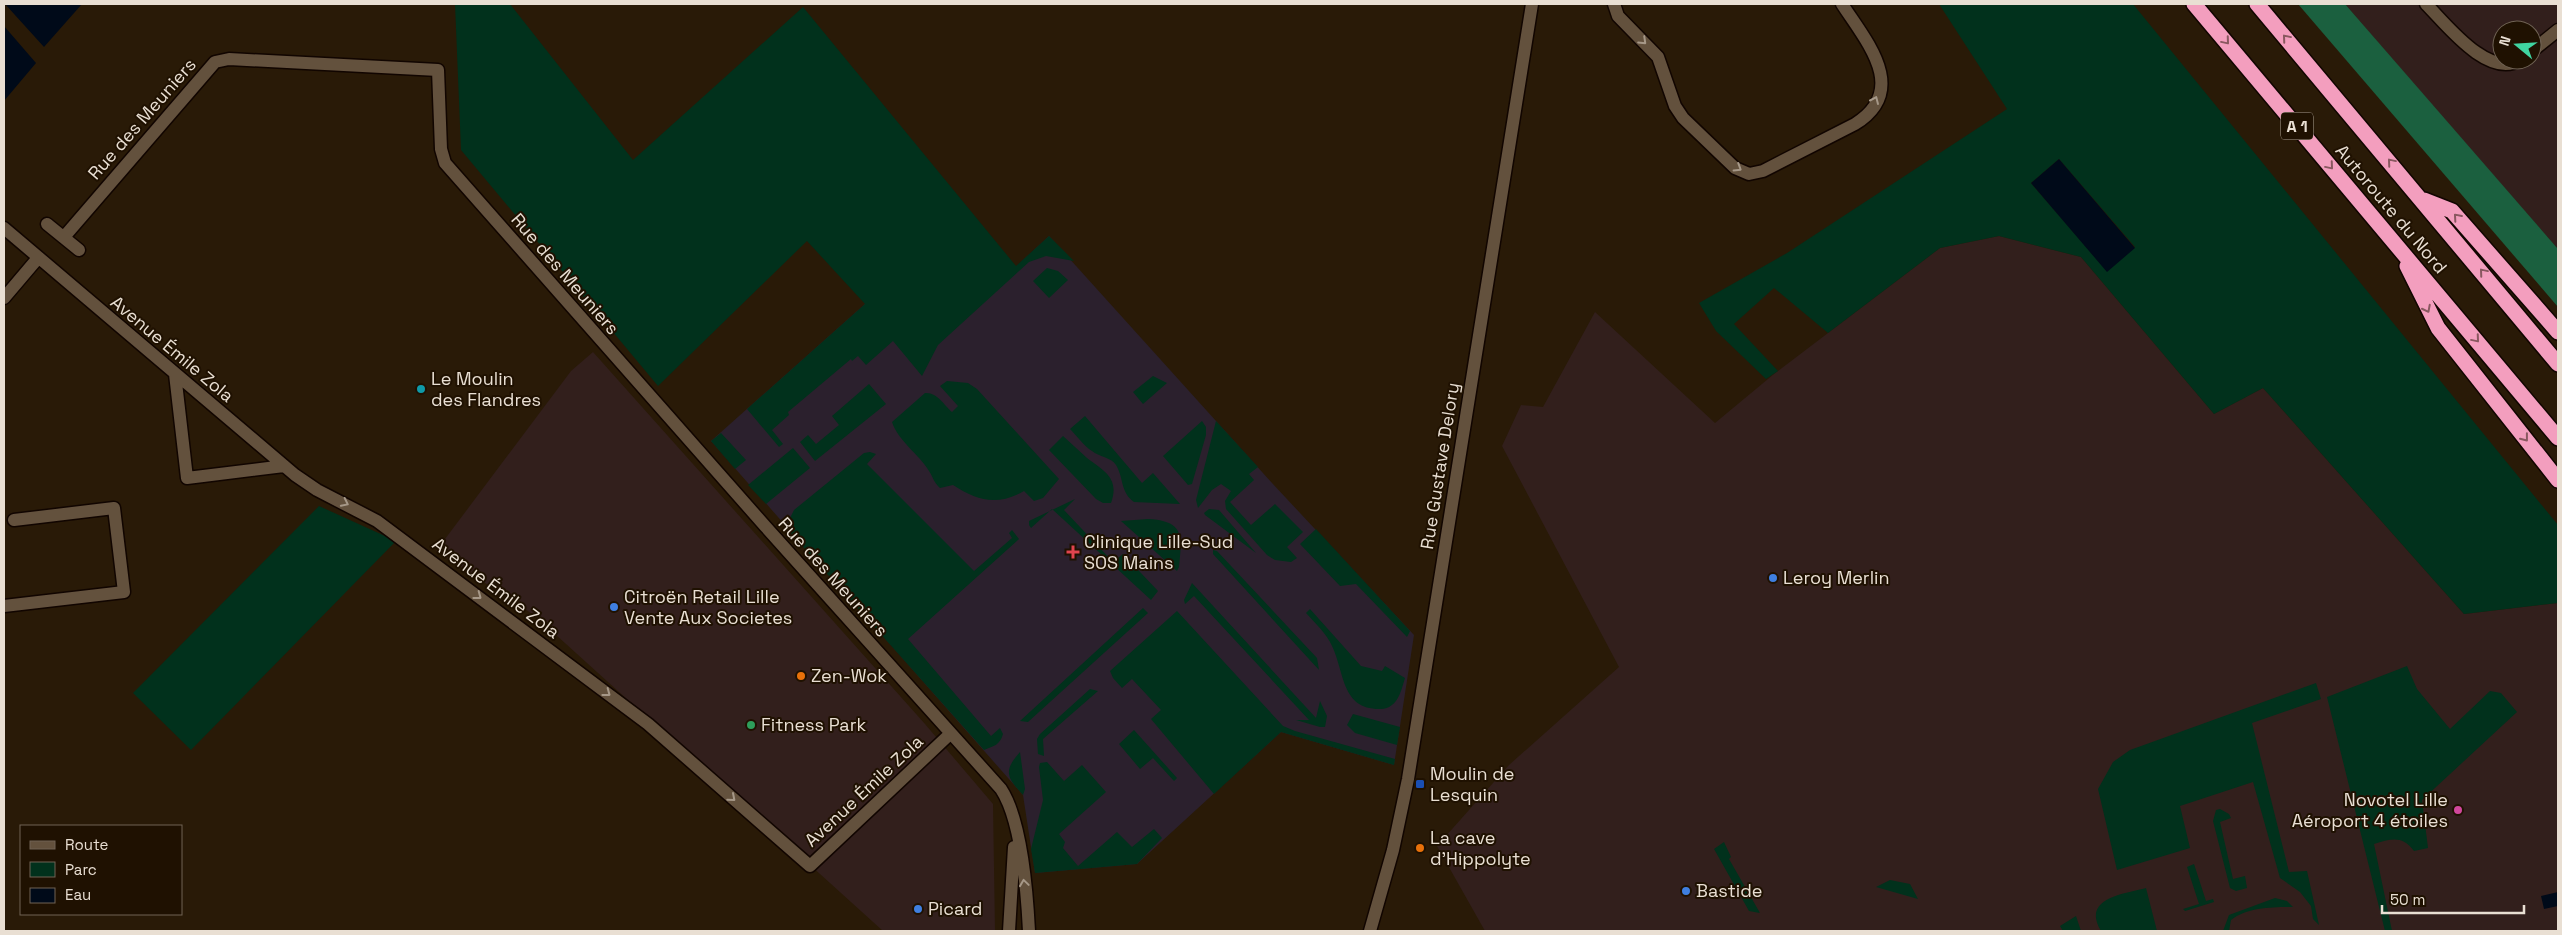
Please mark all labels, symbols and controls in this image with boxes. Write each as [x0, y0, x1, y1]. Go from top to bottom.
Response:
north arrow [2492, 20, 2542, 70]
text: N [2495, 34, 2515, 48]
one-way arrow [2220, 35, 2228, 44]
one-way arrow [2283, 35, 2292, 44]
one-way arrow [1638, 36, 1647, 45]
street label: Rue des Meuniers [83, 53, 201, 184]
one-way arrow [1869, 96, 1880, 105]
road number: A 1 [2281, 112, 2313, 140]
street label: Autoroute du Nord [2331, 139, 2452, 278]
one-way arrow [2387, 159, 2396, 168]
one-way arrow [2325, 160, 2334, 169]
one-way arrow [1733, 162, 1742, 172]
street label: Rue des Meuniers [506, 208, 624, 339]
one-way arrow [2454, 213, 2463, 222]
one-way arrow [2479, 269, 2488, 278]
street label: Avenue Émile Zola [106, 290, 239, 407]
one-way arrow [2421, 304, 2431, 313]
one-way arrow [2470, 334, 2479, 343]
place label: Le Moulin des Flandres [431, 367, 541, 411]
street label: Rue Gustave Delory [1415, 381, 1464, 551]
marker: Le Moulin des Flandres [415, 383, 427, 395]
one-way arrow [2519, 432, 2528, 442]
one-way arrow [340, 497, 349, 507]
street label: Rue des Meuniers [773, 512, 893, 641]
place label: Clinique Lille-Sud SOS Mains [1084, 530, 1233, 574]
street label: Avenue Émile Zola [428, 532, 565, 643]
marker: Clinique Lille-Sud SOS Mains [1066, 545, 1080, 559]
place label: Leroy Merlin [1783, 566, 1890, 589]
marker: Leroy Merlin [1767, 572, 1779, 584]
place label: Citroën Retail Lille Vente Aux Societes [624, 585, 792, 629]
one-way arrow [472, 590, 481, 598]
marker: Citroën Retail Lille Vente Aux Societes [608, 601, 620, 613]
place label: Zen-Wok [811, 664, 887, 687]
marker: Zen-Wok [795, 670, 807, 682]
one-way arrow [602, 688, 611, 697]
place label: Fitness Park [761, 713, 866, 736]
marker: Fitness Park [745, 719, 757, 731]
street label: Avenue Émile Zola [800, 730, 928, 852]
place label: Moulin de Lesquin [1430, 762, 1514, 806]
marker: Moulin de Lesquin [1414, 778, 1426, 790]
place label: Novotel Lille Aéroport 4 étoiles [2292, 788, 2448, 832]
one-way arrow [727, 792, 736, 801]
marker: Novotel Lille Aéroport 4 étoiles [2452, 804, 2464, 816]
legend [20, 825, 182, 915]
place label: La cave d’Hippolyte [1430, 826, 1531, 870]
text: Route [65, 835, 109, 854]
marker: La cave d’Hippolyte [1414, 842, 1426, 854]
text: Parc [65, 860, 97, 879]
one-way arrow [1019, 878, 1030, 886]
place label: Bastide [1696, 879, 1762, 902]
scale bar [2382, 882, 2524, 914]
text: Eau [65, 885, 91, 904]
marker: Bastide [1680, 885, 1692, 897]
text: 50 m [2390, 890, 2425, 909]
place label: Picard [928, 897, 982, 920]
marker: Picard [912, 903, 924, 915]

